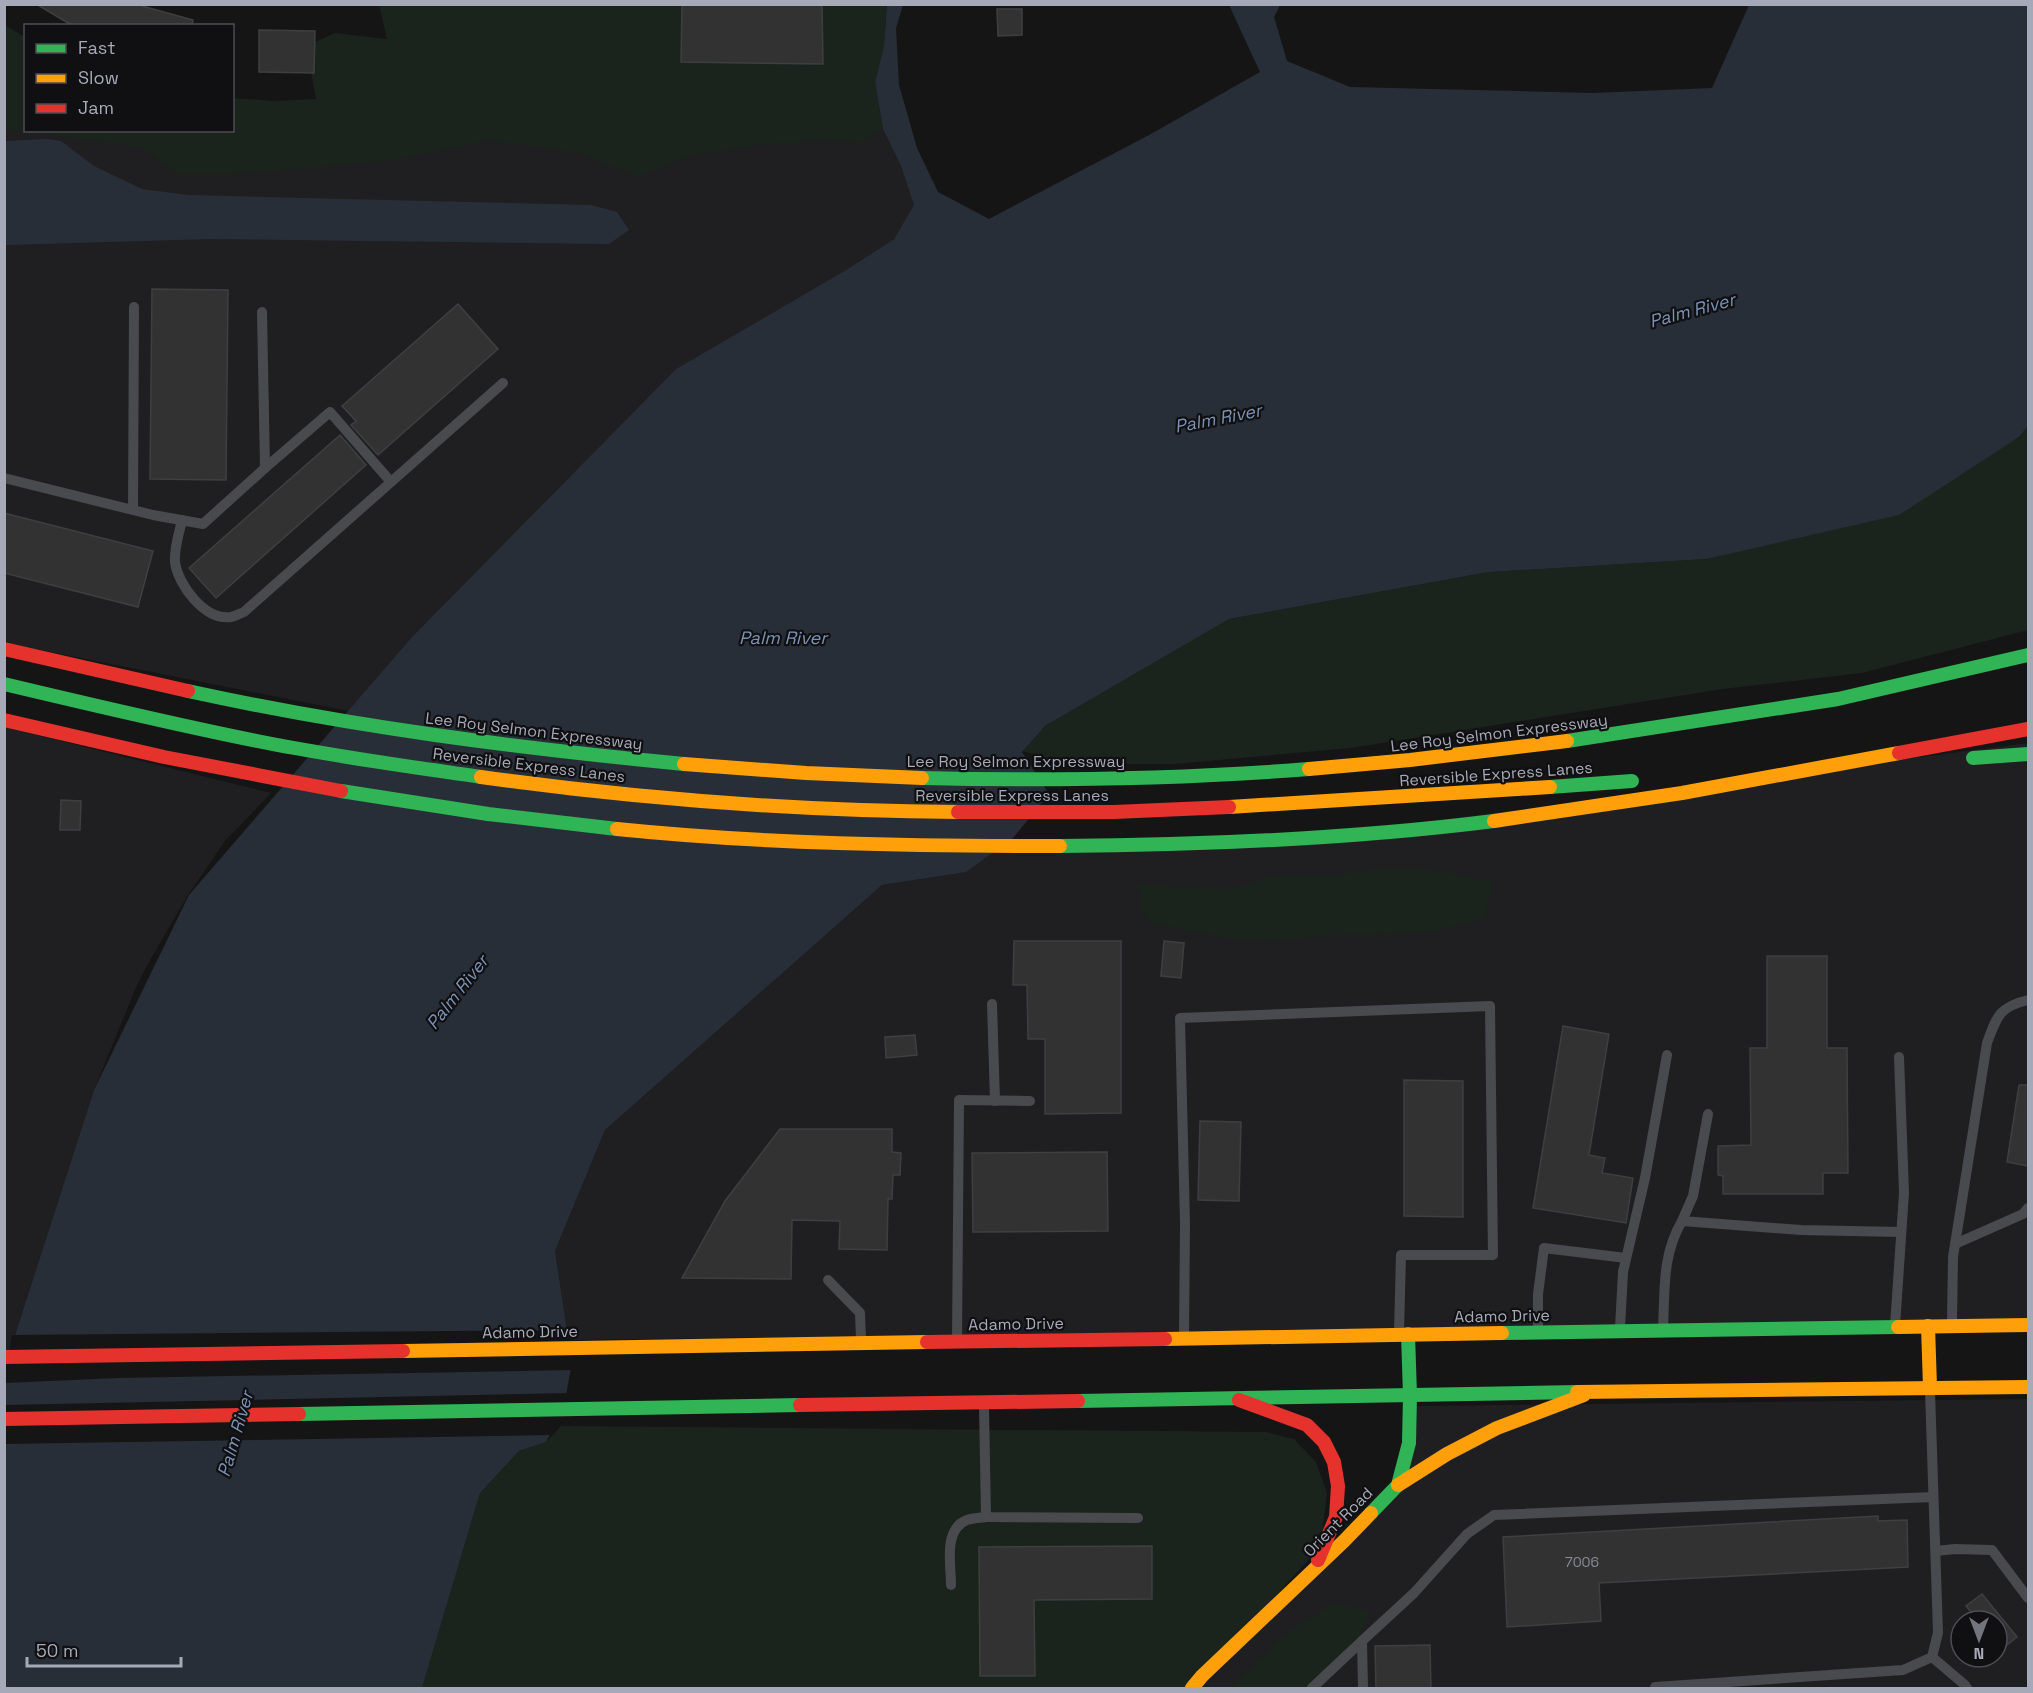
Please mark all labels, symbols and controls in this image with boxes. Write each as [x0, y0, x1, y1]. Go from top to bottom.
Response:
legend [24, 24, 234, 132]
text: Fast [78, 36, 115, 59]
text: Slow [78, 66, 119, 89]
text: Jam [78, 96, 114, 119]
water label: Palm River [1647, 287, 1740, 333]
water label: Palm River [1173, 398, 1266, 438]
water label: Palm River [739, 626, 829, 649]
street label: Lee Roy Selmon Expressway [424, 707, 644, 755]
street label: Lee Roy Selmon Expressway [1389, 709, 1609, 757]
street label: Reversible Express Lanes [432, 743, 626, 787]
street label: Lee Roy Selmon Expressway [907, 751, 1125, 772]
street label: Reversible Express Lanes [1399, 757, 1593, 791]
street label: Reversible Express Lanes [915, 785, 1109, 806]
water label: Palm River [421, 948, 495, 1034]
street label: Adamo Drive [1454, 1305, 1550, 1327]
street label: Adamo Drive [968, 1313, 1064, 1335]
street label: Adamo Drive [482, 1321, 578, 1343]
water label: Palm River [212, 1386, 259, 1479]
street label: Orient Road [1299, 1483, 1377, 1561]
house number: 7006 [1565, 1553, 1599, 1571]
north arrow [1949, 1609, 2009, 1669]
scale bar [27, 1630, 182, 1668]
text: 50 m [36, 1639, 78, 1662]
text: N [1974, 1643, 1984, 1664]

